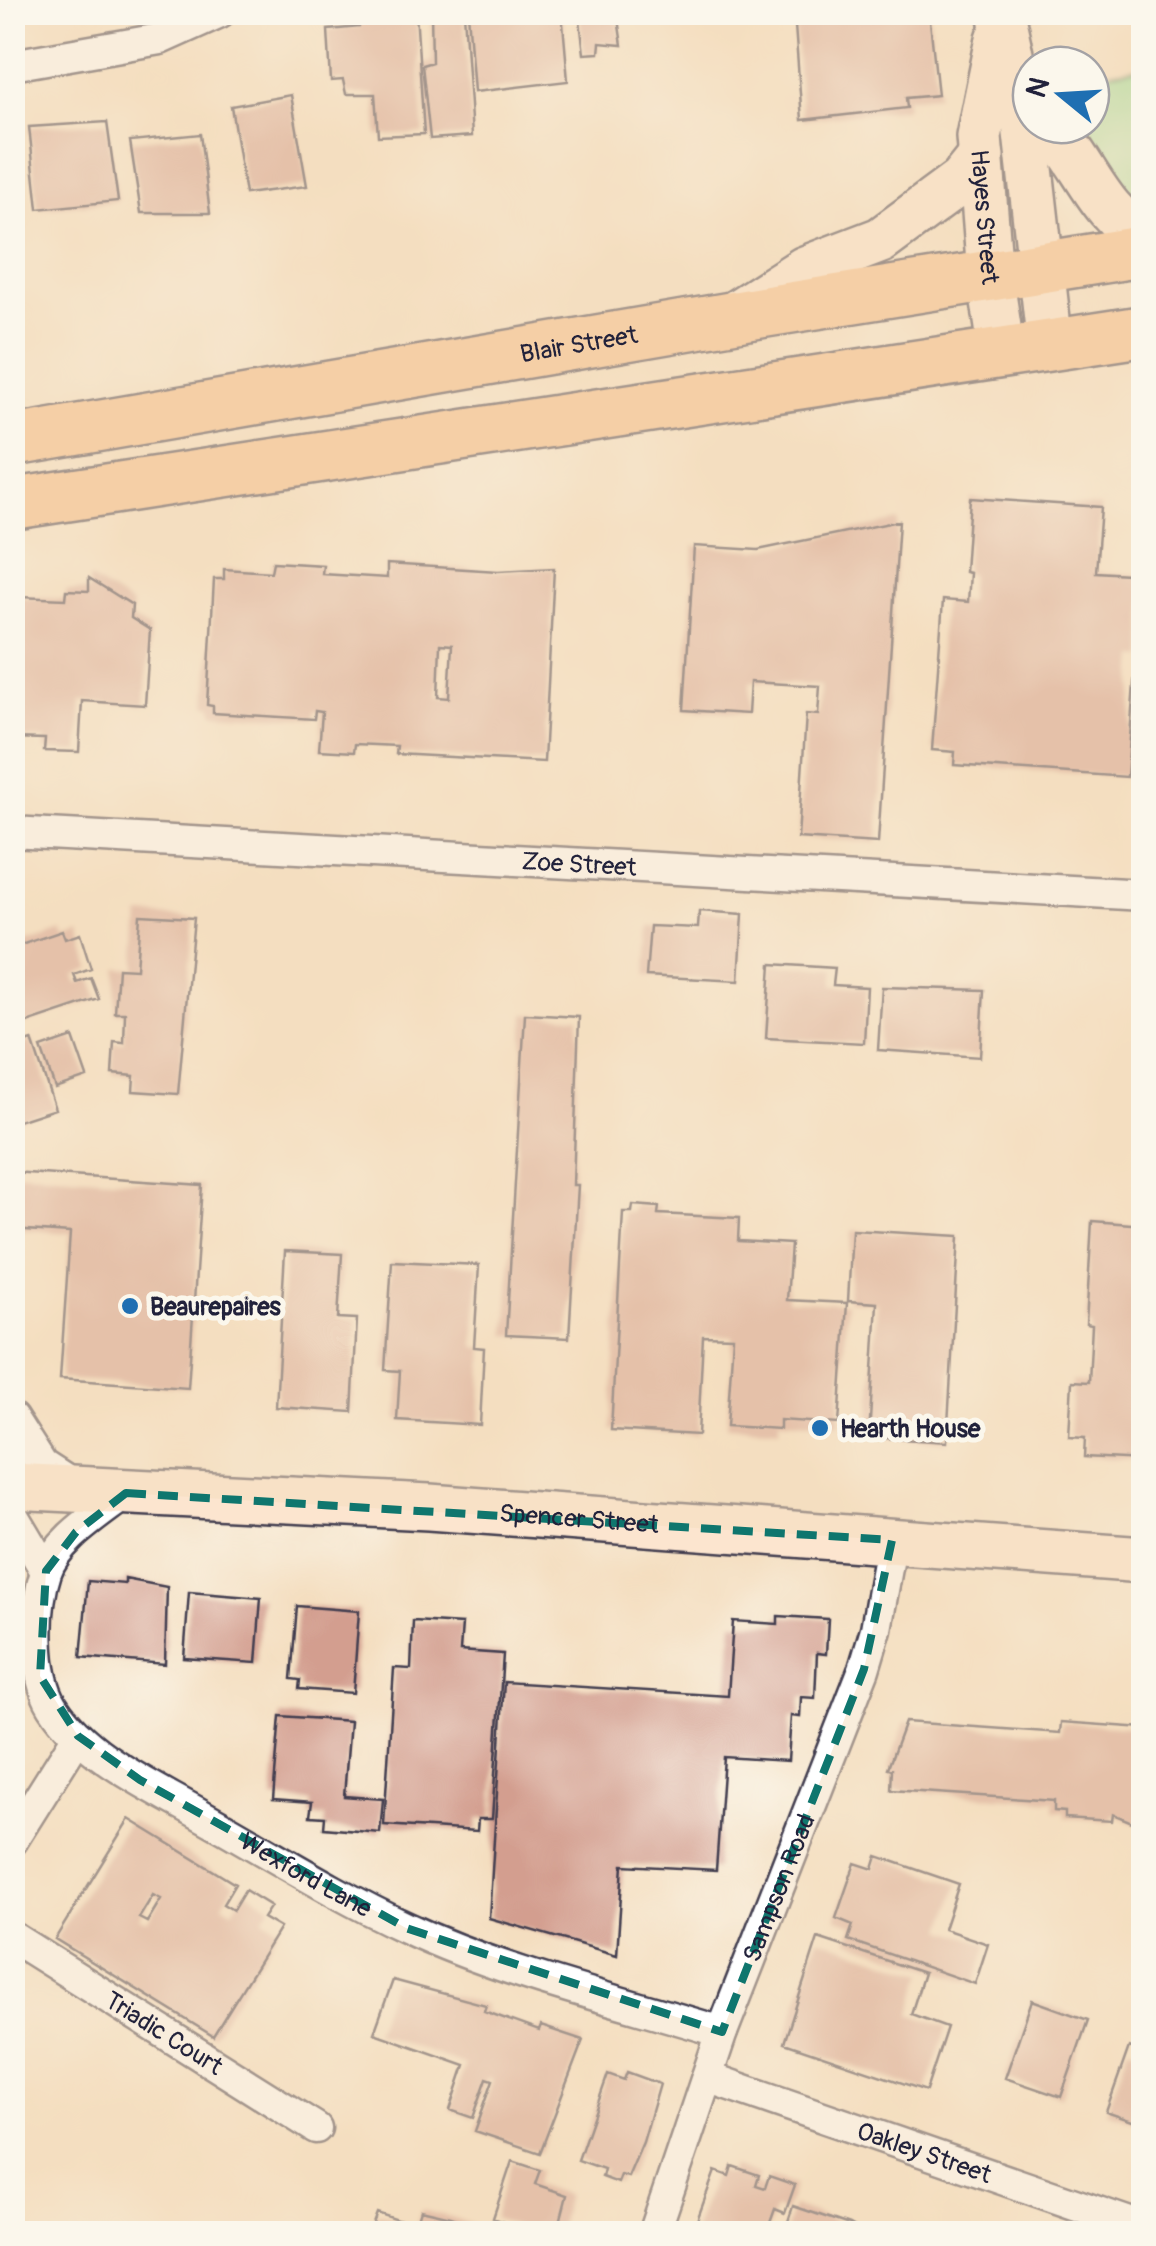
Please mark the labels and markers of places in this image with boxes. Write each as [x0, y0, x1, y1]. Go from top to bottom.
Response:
place label: Beaurepaires [150, 1292, 282, 1323]
marker: Beaurepaires [119, 1295, 141, 1317]
place label: Hearth House [840, 1414, 981, 1445]
marker: Hearth House [809, 1417, 831, 1439]

